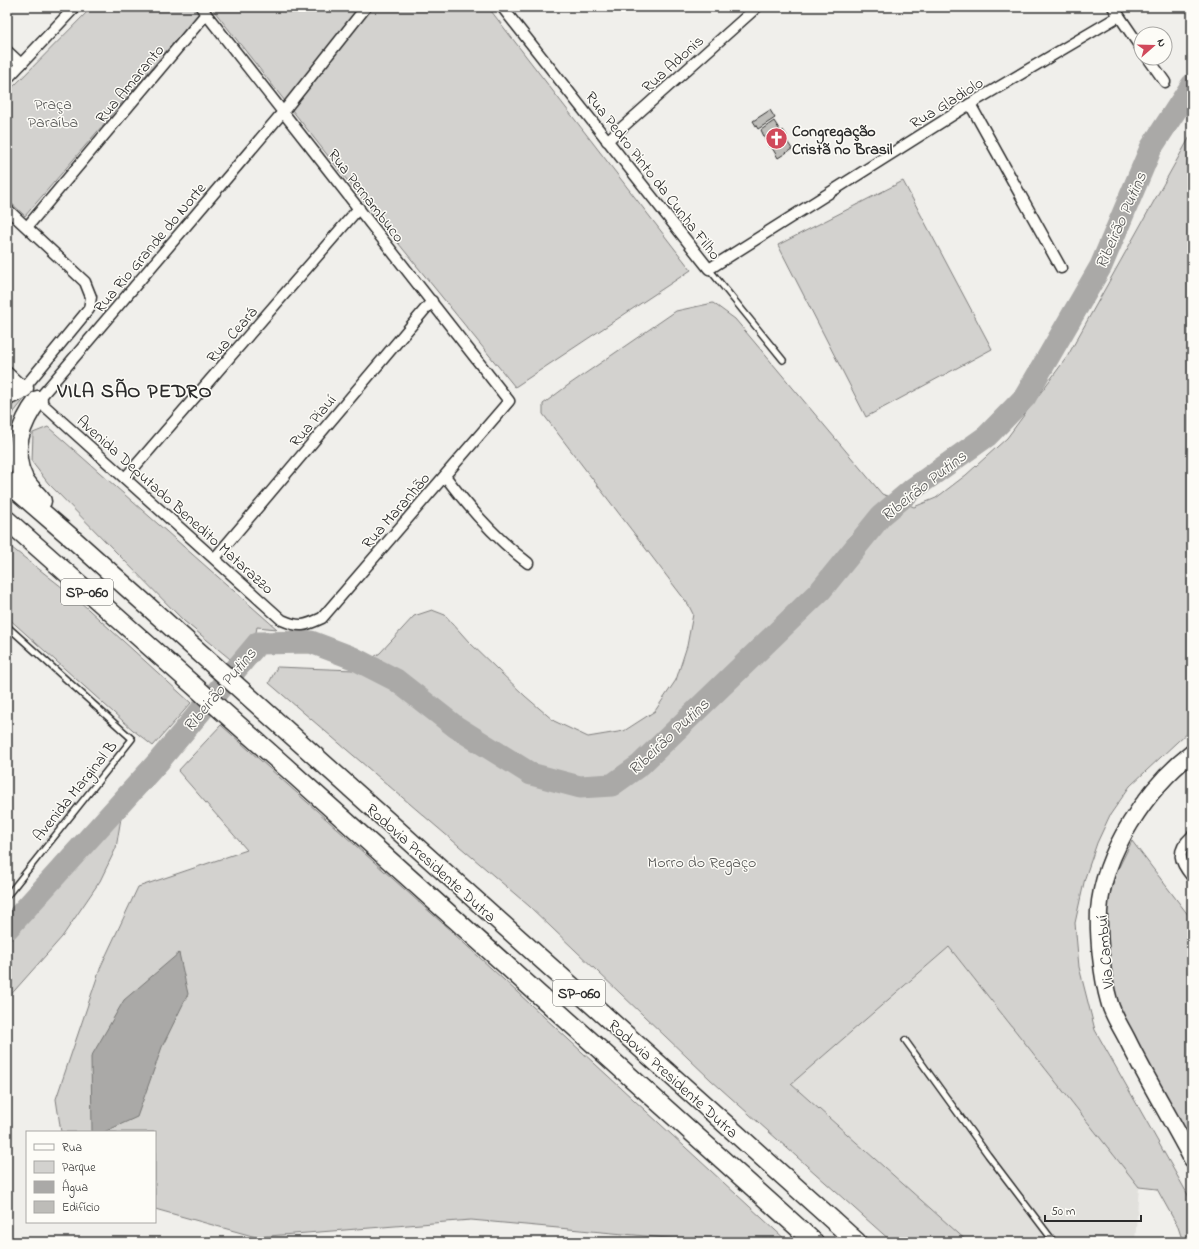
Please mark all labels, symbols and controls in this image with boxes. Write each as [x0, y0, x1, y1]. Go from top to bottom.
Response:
north arrow [1133, 26, 1173, 66]
street label: Rua Adonis [637, 30, 710, 99]
text: N [1153, 37, 1170, 49]
street label: Rua Amaranto [90, 40, 171, 129]
street label: Rua Gladiolo [906, 72, 988, 136]
street label: Rua Pedro Pinto da Cunha Filho [579, 87, 726, 266]
park label: Praça Paraíba [28, 93, 78, 135]
place label: Congregação Cristã no Brasil [792, 120, 893, 162]
church icon: Congregação Cristã no Brasil [763, 126, 789, 152]
street label: Rua Pernambuco [321, 144, 410, 248]
water label: Ribeirão Putins [1089, 168, 1154, 273]
street label: Rua Rio Grande do Norte [89, 177, 213, 319]
street label: Rua Ceará [201, 302, 264, 369]
district label: VILA SÃO PEDRO [56, 378, 213, 407]
street label: Rua Piauí [284, 390, 343, 453]
street label: Avenida Deputado Benedito Matarazzo [71, 410, 279, 601]
water label: Ribeirão Putins [875, 444, 973, 528]
street label: Rua Maranhão [356, 468, 437, 555]
road number: SP-060 [61, 579, 113, 605]
water label: Ribeirão Putins [177, 642, 263, 738]
water label: Ribeirão Putins [623, 692, 716, 781]
street label: Avenida Marginal B [27, 736, 124, 847]
street label: Rodovia Presidente Dutra [360, 798, 501, 929]
park label: Morro do Regaço [648, 851, 756, 875]
street label: Via Cambuí [1091, 914, 1121, 991]
road number: SP-060 [553, 980, 605, 1006]
street label: Rodovia Presidente Dutra [602, 1014, 743, 1145]
legend [26, 1131, 156, 1223]
text: Rua [62, 1139, 82, 1157]
text: Parque [62, 1159, 96, 1177]
text: Água [62, 1178, 88, 1198]
scale bar [1045, 1197, 1141, 1223]
text: Edifício [62, 1199, 100, 1217]
text: 50 m [1051, 1203, 1075, 1221]

